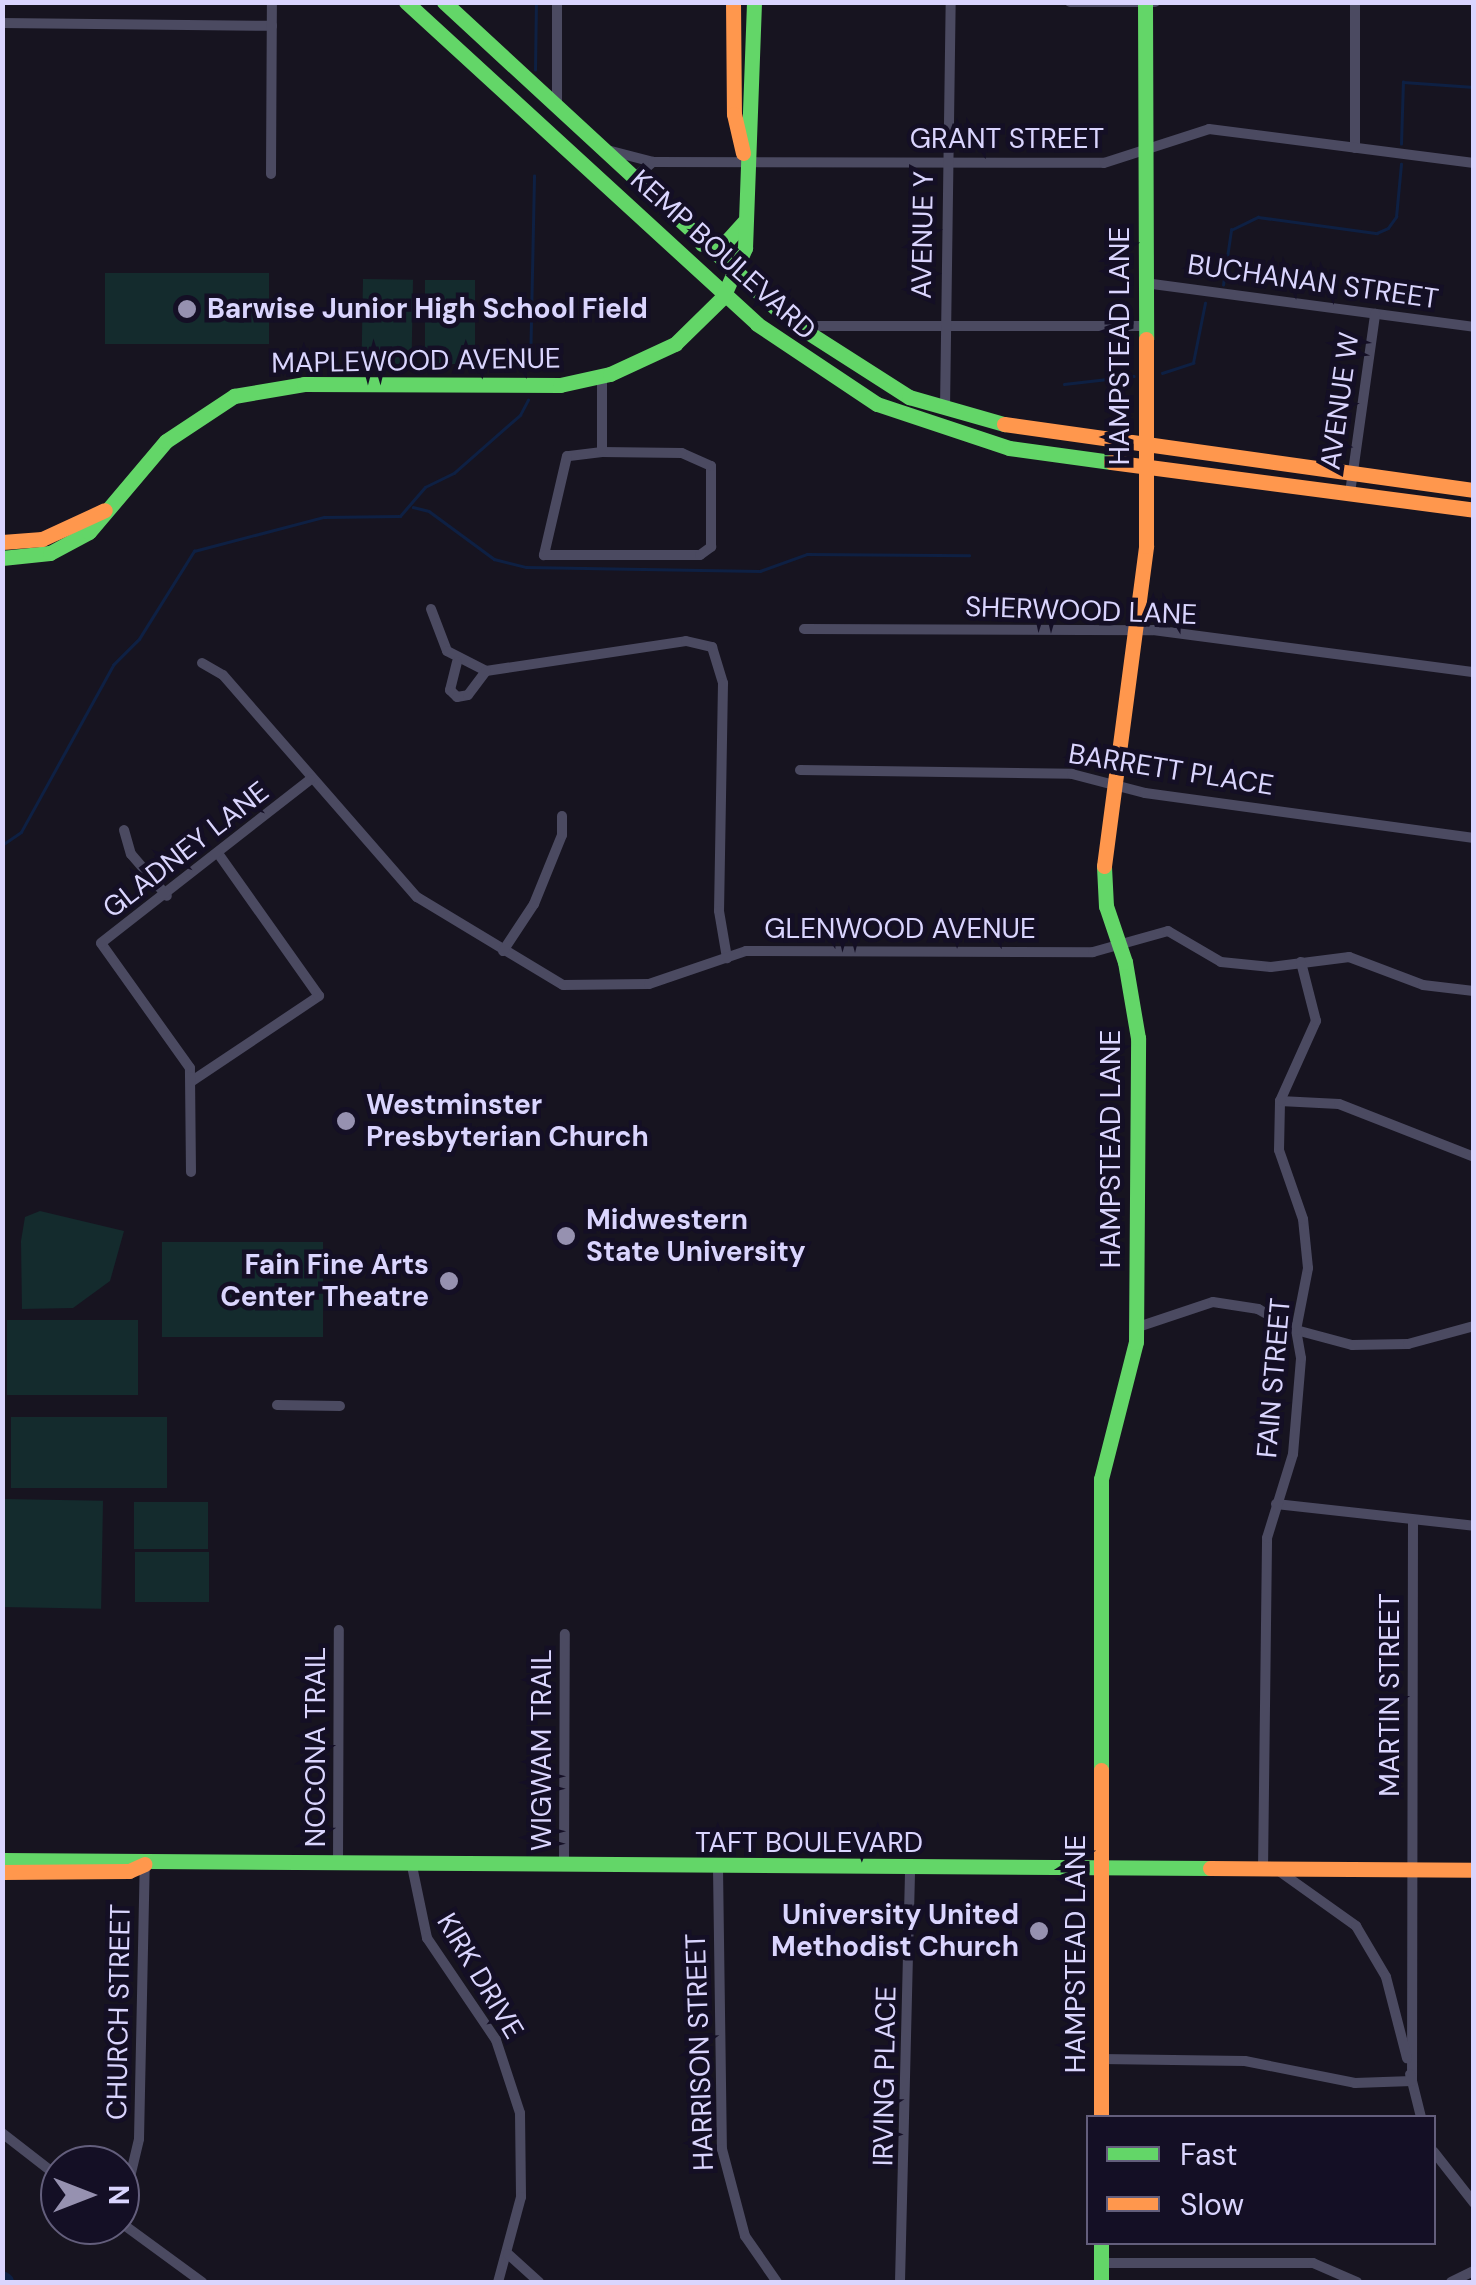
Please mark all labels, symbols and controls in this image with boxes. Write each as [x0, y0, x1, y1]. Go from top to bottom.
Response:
street label: GRANT STREET [910, 122, 1104, 156]
street label: KEMP BOULEVARD [624, 163, 822, 347]
street label: AVENUE Y [905, 171, 941, 299]
street label: HAMPSTEAD LANE [1103, 227, 1137, 465]
street label: BUCHANAN STREET [1185, 248, 1441, 316]
place label: Barwise Junior High School Field [207, 292, 648, 326]
marker: Barwise Junior High School Field [176, 298, 198, 320]
street label: AVENUE W [1314, 330, 1366, 472]
street label: MAPLEWOOD AVENUE [271, 342, 561, 380]
street label: SHERWOOD LANE [964, 590, 1198, 632]
street label: BARRETT PLACE [1066, 737, 1276, 803]
street label: GLADNEY LANE [96, 775, 276, 925]
street label: GLENWOOD AVENUE [764, 912, 1036, 946]
street label: HAMPSTEAD LANE [1094, 1030, 1128, 1268]
place label: Westminster Presbyterian Church [366, 1088, 649, 1154]
marker: Westminster Presbyterian Church [335, 1110, 357, 1132]
place label: Midwestern State University [586, 1203, 806, 1269]
marker: Midwestern State University [555, 1225, 577, 1247]
place label: Fain Fine Arts Center Theatre [220, 1248, 429, 1314]
marker: Fain Fine Arts Center Theatre [438, 1270, 460, 1292]
street label: FAIN STREET [1250, 1297, 1298, 1459]
street label: MARTIN STREET [1373, 1593, 1407, 1797]
street label: NOCONA TRAIL [299, 1647, 333, 1847]
street label: WIGWAM TRAIL [525, 1649, 559, 1851]
street label: TAFT BOULEVARD [695, 1826, 923, 1860]
street label: HAMPSTEAD LANE [1059, 1835, 1093, 2073]
place label: University United Methodist Church [771, 1898, 1019, 1964]
street label: CHURCH STREET [100, 1904, 138, 2120]
street label: KIRK DRIVE [429, 1907, 531, 2045]
marker: University United Methodist Church [1028, 1920, 1050, 1942]
street label: HARRISON STREET [679, 1933, 721, 2171]
street label: IRVING PLACE [867, 1986, 903, 2166]
legend [1086, 2115, 1436, 2245]
text: Fast [1180, 2135, 1238, 2174]
north arrow [40, 2145, 140, 2245]
text: N [100, 2185, 137, 2205]
text: Slow [1180, 2185, 1244, 2224]

